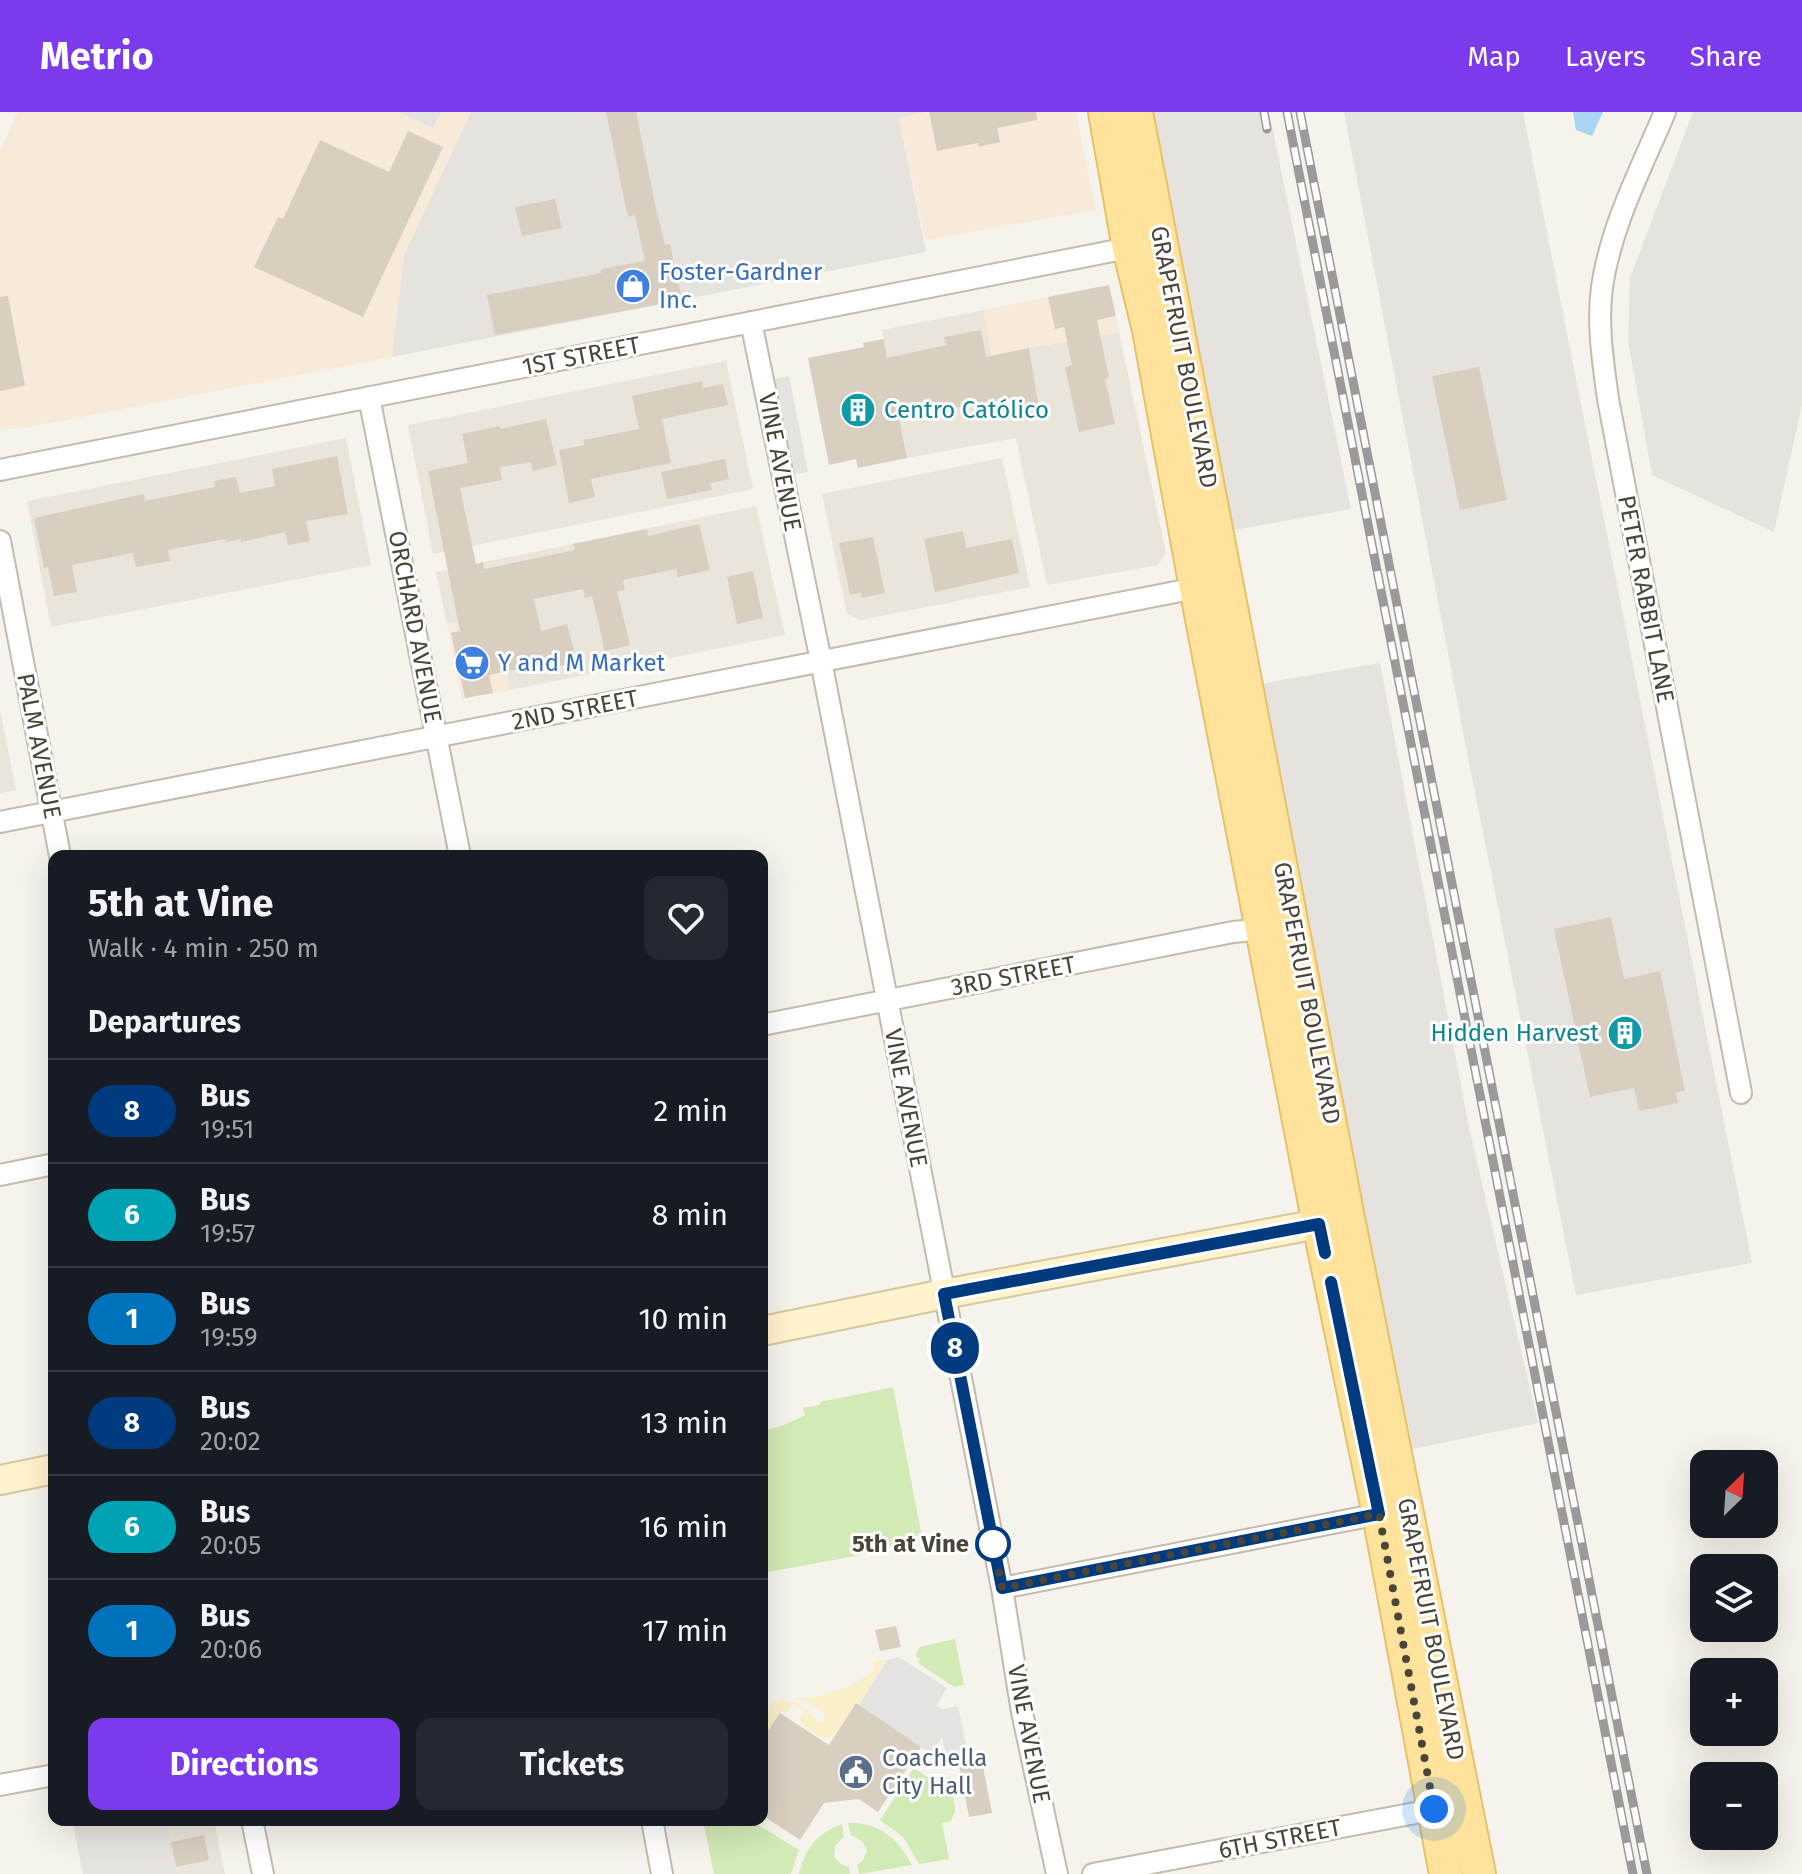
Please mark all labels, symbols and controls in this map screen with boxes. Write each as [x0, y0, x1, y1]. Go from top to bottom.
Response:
text: Metrio [40, 33, 154, 79]
text: Map [1467, 40, 1521, 73]
text: Layers [1565, 40, 1646, 73]
text: Share [1690, 40, 1762, 73]
street label: GRAPEFRUIT BOULEVARD [1145, 223, 1223, 491]
place label: Foster-Gardner Inc. [659, 258, 823, 314]
shop icon: Foster-Gardner Inc. [614, 267, 652, 305]
street label: 1ST STREET [520, 331, 643, 381]
street label: VINE AVENUE [753, 390, 807, 534]
building icon: Centro Católico [839, 391, 877, 429]
place label: Centro Católico [884, 396, 1049, 424]
street label: PETER RABBIT LANE [1612, 493, 1680, 705]
street label: ORCHARD AVENUE [383, 528, 447, 726]
supermarket icon: Y and M Market [453, 644, 491, 682]
place label: Y and M Market [498, 649, 666, 677]
street label: PALM AVENUE [11, 671, 67, 821]
street label: 2ND STREET [510, 684, 641, 736]
street label: GRAPEFRUIT BOULEVARD [1268, 859, 1346, 1127]
button: heart [644, 876, 728, 960]
text: 5th at Vine [88, 880, 273, 926]
text: Walk · 4 min · 250 m [88, 933, 319, 964]
street label: 3RD STREET [949, 950, 1078, 1002]
text: Departures [88, 1004, 241, 1040]
building icon: Hidden Harvest [1606, 1014, 1644, 1052]
place label: Hidden Harvest [1430, 1019, 1599, 1047]
street label: VINE AVENUE [879, 1026, 933, 1170]
text: Bus [200, 1078, 250, 1114]
text: 2 min [653, 1093, 728, 1129]
text: 8 [124, 1094, 140, 1127]
text: 19:51 [200, 1114, 254, 1145]
text: Bus [200, 1182, 250, 1218]
text: 8 min [652, 1197, 728, 1233]
text: 6 [124, 1198, 140, 1231]
text: 19:57 [200, 1218, 255, 1249]
text: Bus [200, 1286, 250, 1322]
text: 10 min [639, 1301, 728, 1337]
text: 1 [126, 1302, 139, 1335]
text: 19:59 [200, 1322, 258, 1353]
line badge: 8 [929, 1322, 981, 1374]
text: 8 [947, 1331, 963, 1364]
text: Bus [200, 1390, 250, 1426]
text: 13 min [640, 1405, 728, 1441]
text: 8 [124, 1406, 140, 1439]
text: 20:02 [200, 1426, 261, 1457]
north arrow [1690, 1450, 1778, 1538]
map controls [1690, 1450, 1778, 1850]
text: Bus [200, 1494, 250, 1530]
street label: GRAPEFRUIT BOULEVARD [1392, 1495, 1470, 1763]
text: 16 min [639, 1509, 728, 1545]
text: 6 [124, 1510, 140, 1543]
marker: 5th at Vine [976, 1527, 1010, 1561]
text: 20:05 [200, 1530, 261, 1561]
place label: 5th at Vine [852, 1530, 969, 1558]
button: layers [1690, 1554, 1778, 1642]
text: Bus [200, 1598, 250, 1634]
text: 17 min [642, 1613, 728, 1649]
text: 1 [126, 1614, 139, 1647]
text: 20:06 [200, 1634, 262, 1665]
button: + [1690, 1658, 1778, 1746]
street label: VINE AVENUE [1002, 1662, 1056, 1806]
button: Directions [88, 1718, 400, 1810]
button: Tickets [416, 1718, 728, 1810]
place label: Coachella City Hall [882, 1744, 987, 1800]
public building icon: Coachella City Hall [837, 1753, 875, 1791]
button: − [1690, 1762, 1778, 1850]
your location [1414, 1789, 1454, 1829]
street label: 6TH STREET [1216, 1813, 1344, 1865]

